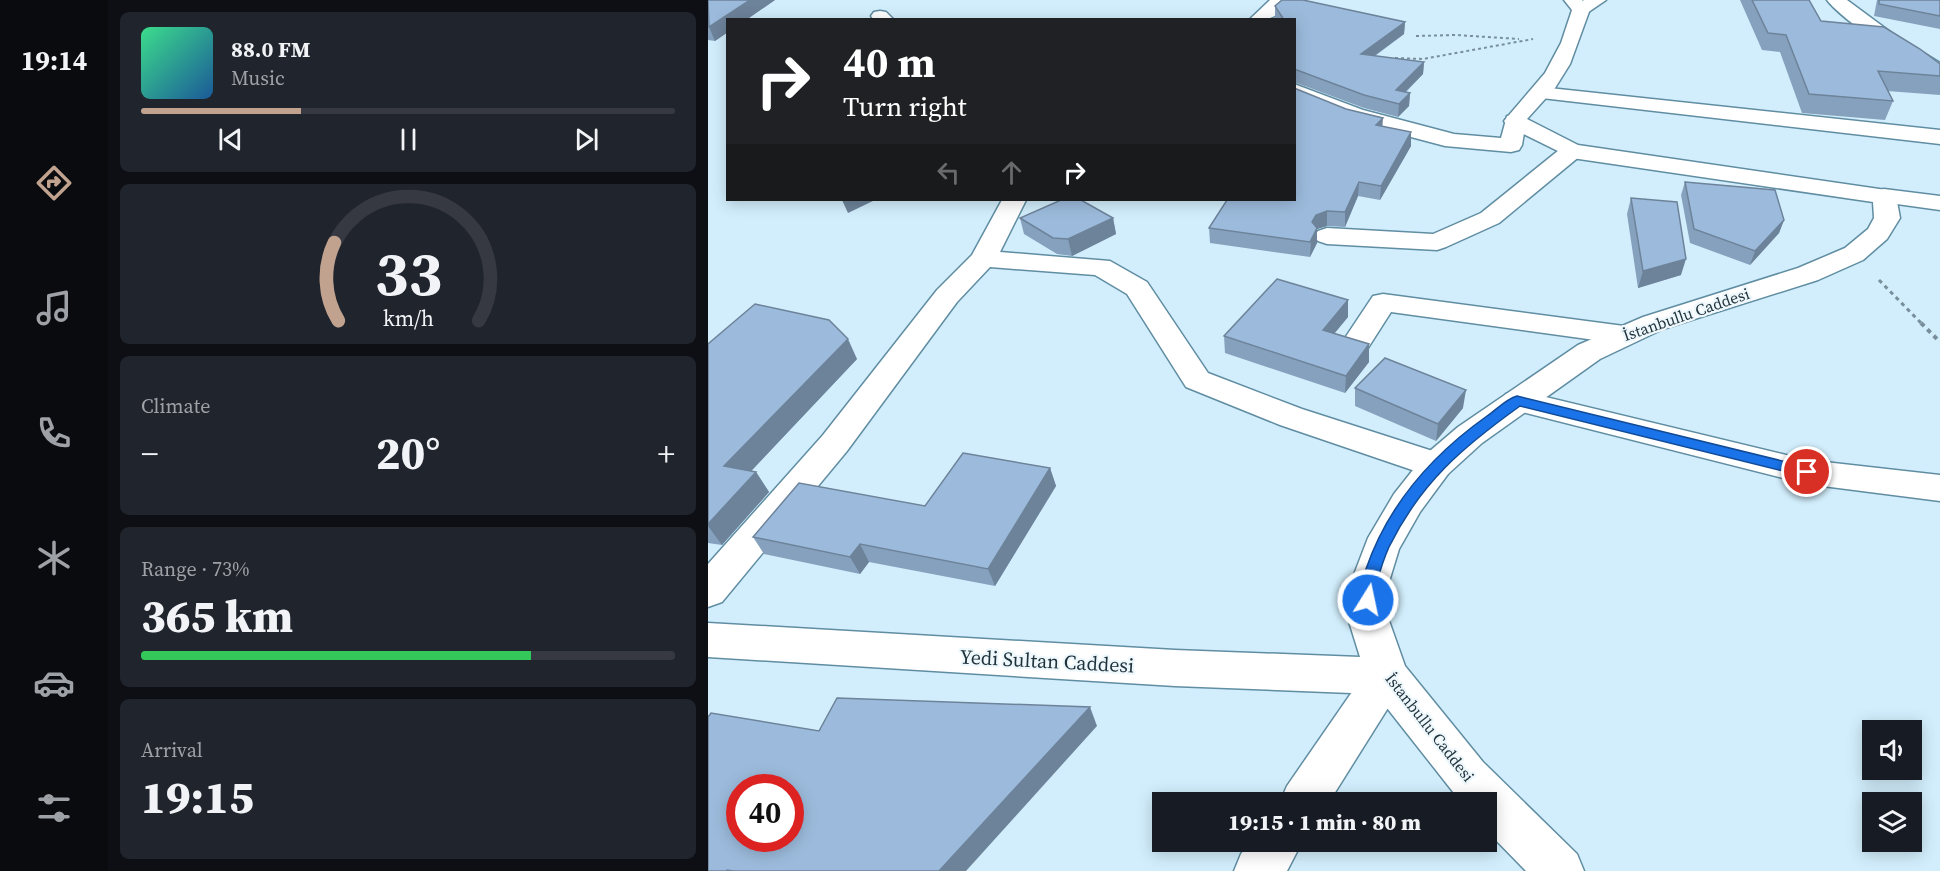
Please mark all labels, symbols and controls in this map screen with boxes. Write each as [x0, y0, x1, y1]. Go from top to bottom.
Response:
text: 40 m [843, 33, 936, 91]
text: 88.0 FM [231, 34, 310, 64]
text: 19:14 [21, 42, 87, 79]
icon: right [744, 42, 822, 120]
text: Music [231, 64, 285, 92]
text: Turn right [843, 88, 967, 125]
icon: previous [214, 123, 247, 156]
icon: pause [392, 123, 425, 156]
icon: next [570, 123, 603, 156]
icon: left [932, 156, 965, 189]
icon: ahead [995, 156, 1028, 189]
icon: right [1058, 156, 1091, 189]
icon: directions [33, 162, 75, 204]
text: 33 [374, 230, 442, 316]
street label: İstanbullu Caddesi [1620, 282, 1752, 346]
icon: music [33, 287, 75, 329]
text: km/h [382, 304, 434, 333]
text: Climate [141, 392, 210, 420]
icon: phone [33, 412, 75, 454]
text: 20° [376, 422, 440, 484]
text: − [141, 431, 159, 476]
text: + [657, 431, 675, 476]
pin [1781, 446, 1832, 497]
icon: arrive [1790, 455, 1823, 488]
icon: climate [33, 537, 75, 579]
text: Range · 73% [141, 555, 250, 583]
position arrow [1336, 568, 1400, 632]
text: 365 km [141, 585, 293, 647]
street label: Yedi Sultan Caddesi [959, 642, 1135, 680]
icon: car [33, 662, 75, 704]
street label: İstanbullu Caddesi [1381, 668, 1480, 786]
map controls [1862, 720, 1922, 852]
button: sound [1862, 720, 1922, 780]
text: Arrival [141, 736, 203, 764]
text: 19:15 [141, 766, 254, 828]
speed limit sign: 40 [726, 774, 804, 852]
icon: filters [33, 787, 75, 829]
button: layers [1862, 792, 1922, 852]
text: 19:15 · 1 min · 80 m [1228, 807, 1421, 837]

